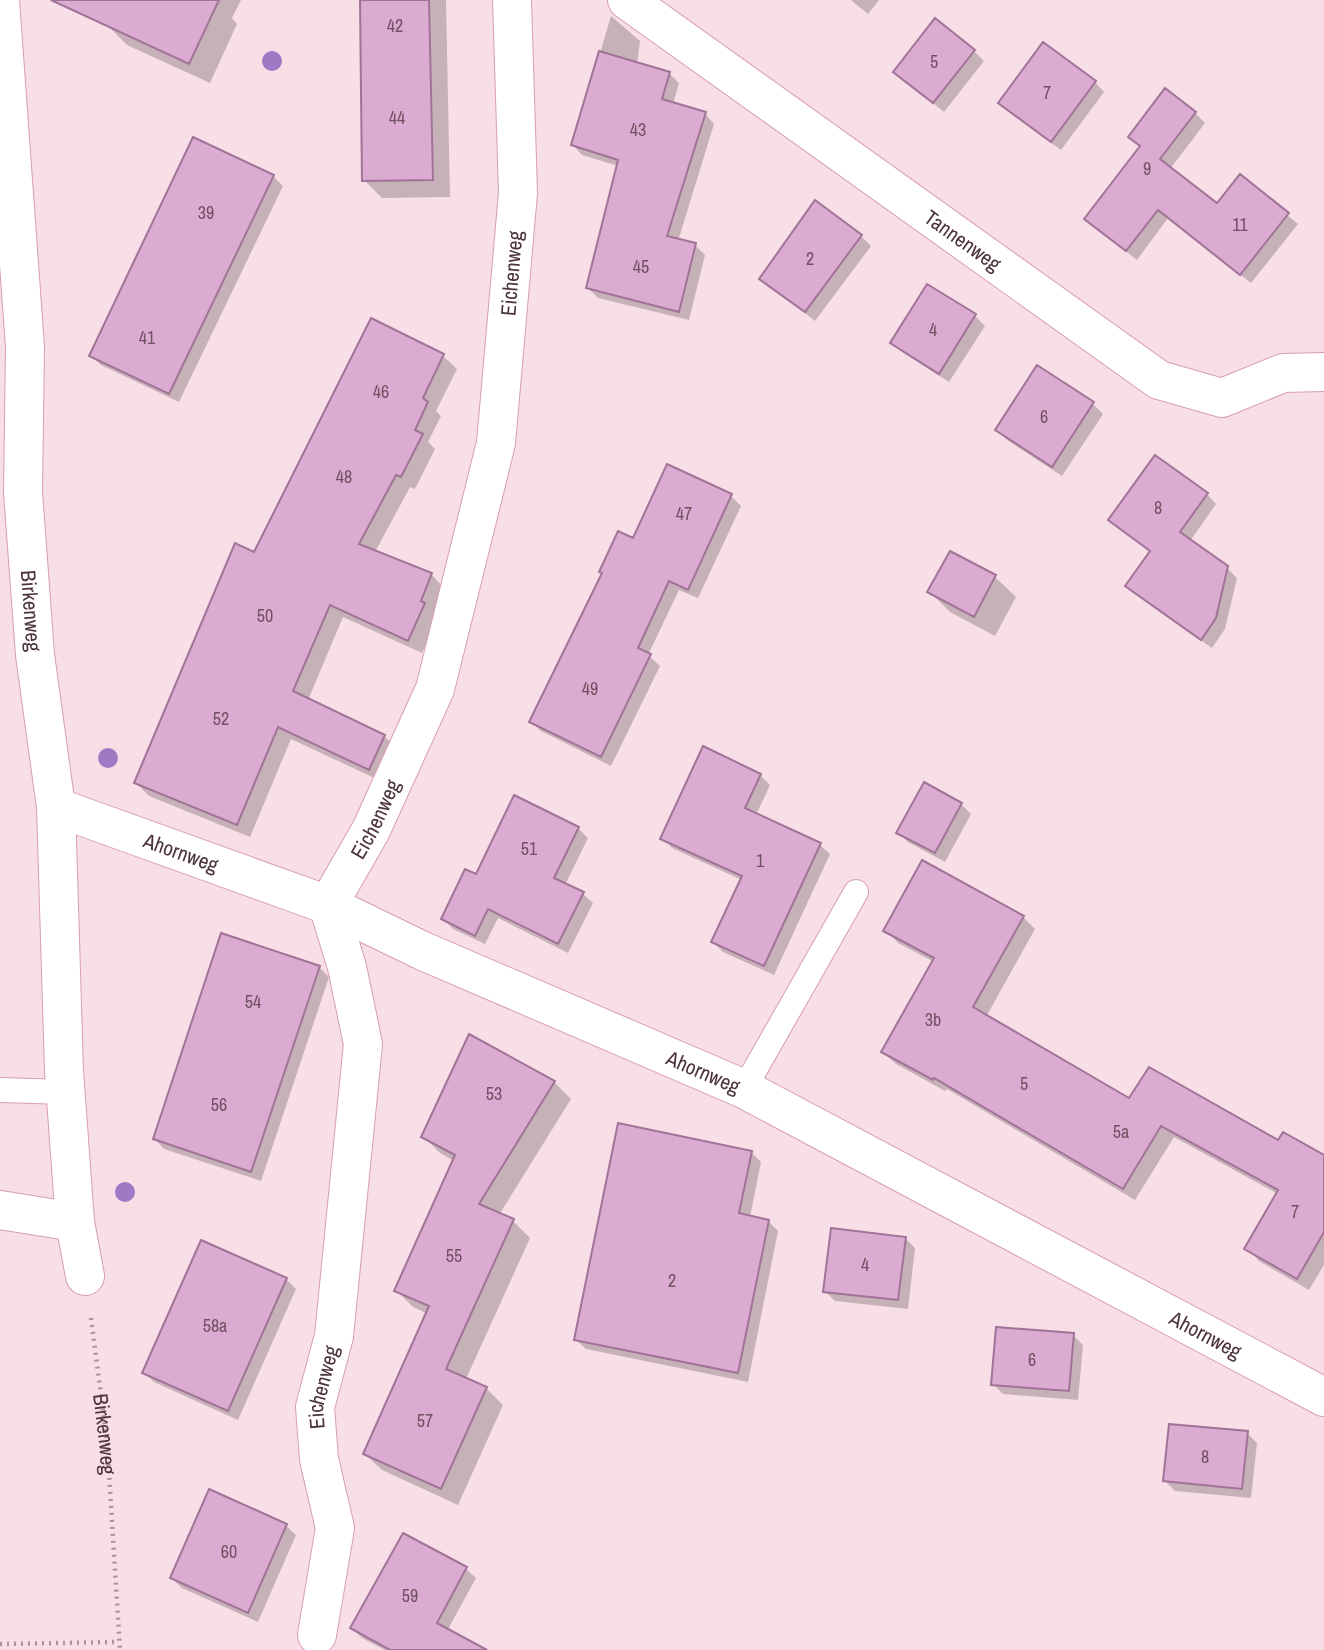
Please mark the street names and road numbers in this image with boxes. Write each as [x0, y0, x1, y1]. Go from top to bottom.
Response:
street label: Tannenweg [919, 203, 1008, 278]
street label: Eichenweg [493, 229, 529, 317]
street label: Birkenweg [14, 569, 49, 653]
street label: Eichenweg [343, 774, 407, 864]
street label: Ahornweg [139, 825, 223, 879]
street label: Ahornweg [661, 1043, 745, 1100]
street label: Ahornweg [1164, 1303, 1247, 1365]
street label: Eichenweg [300, 1342, 345, 1430]
street label: Birkenweg [86, 1392, 124, 1476]

